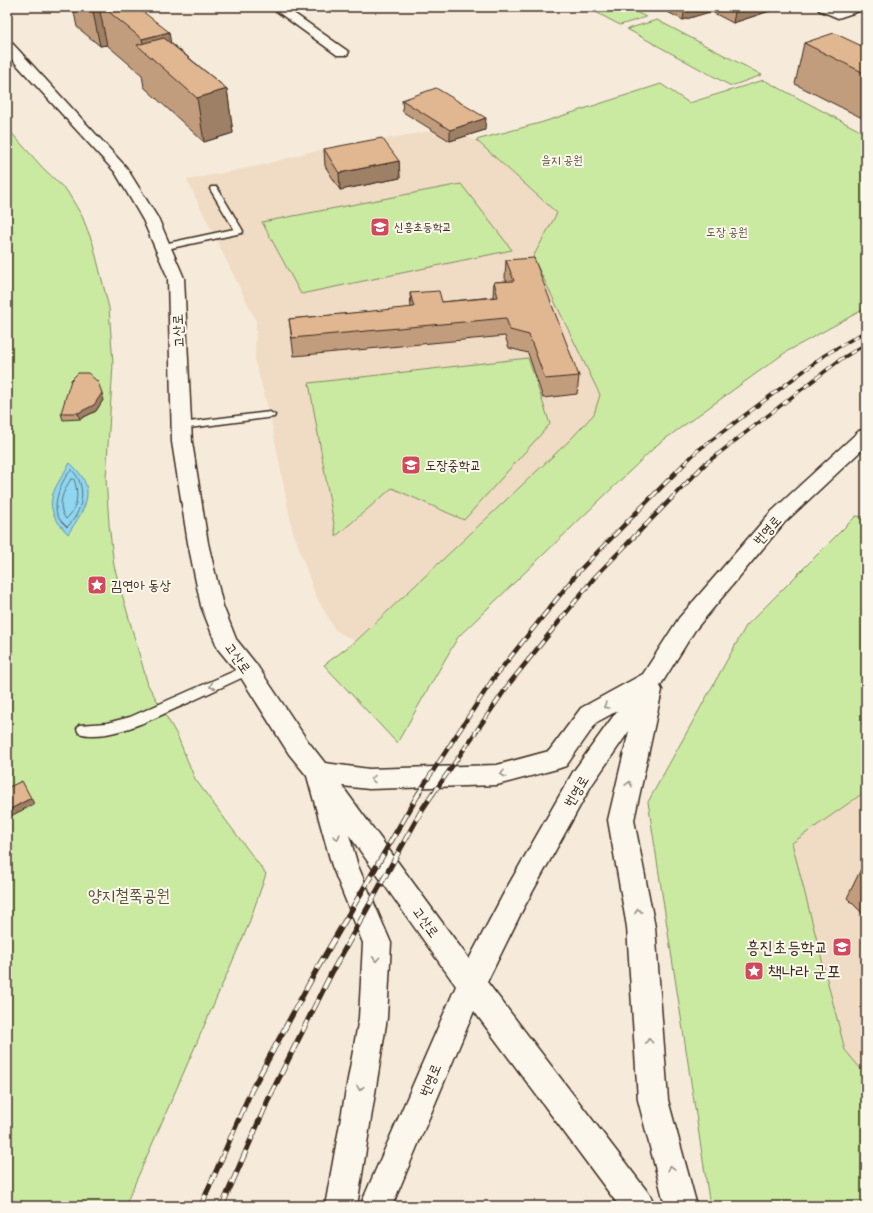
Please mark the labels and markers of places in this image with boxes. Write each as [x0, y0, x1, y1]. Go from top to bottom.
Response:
school or university icon: 신흥초등학교 [369, 216, 391, 238]
place label: 신흥초등학교 [394, 221, 452, 236]
school or university icon: 도장중학교 [400, 454, 422, 476]
place label: 도장중학교 [425, 459, 481, 476]
place icon: 김연아 동상 [86, 574, 108, 596]
place label: 김연아 동상 [111, 579, 171, 596]
school or university icon: 흥진초등학교 [831, 936, 853, 958]
place label: 흥진초등학교 [746, 939, 828, 960]
place icon: 책나라 군포 [743, 960, 765, 982]
place label: 책나라 군포 [768, 964, 840, 984]

